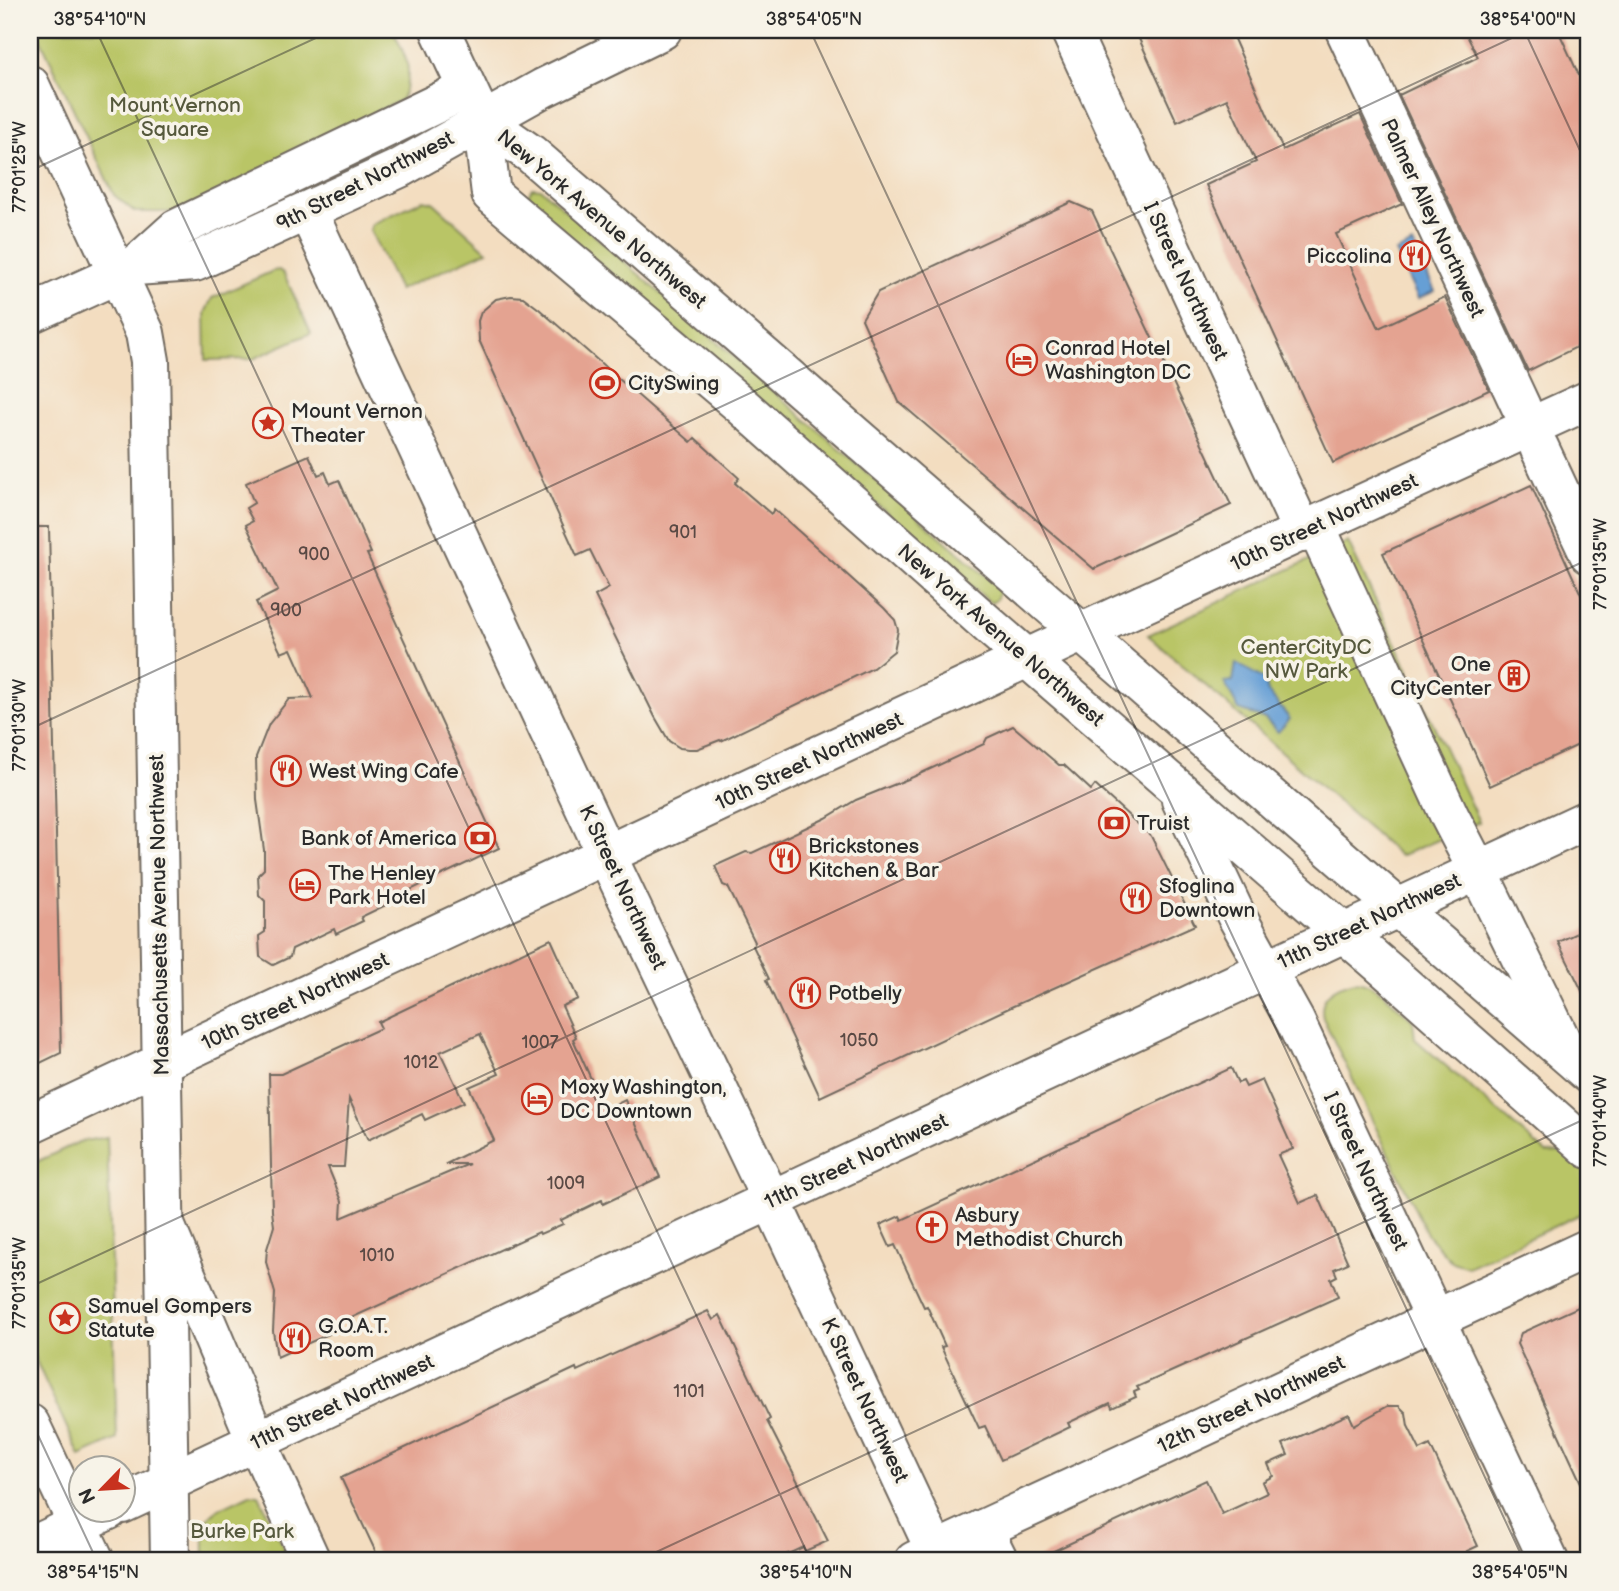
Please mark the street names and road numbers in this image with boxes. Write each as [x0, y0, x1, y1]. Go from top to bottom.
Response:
street label: Palmer Alley Northwest [1375, 115, 1490, 322]
street label: New York Avenue Northwest [492, 125, 712, 315]
street label: 9th Street Northwest [272, 126, 458, 237]
street label: I Street Northwest [1138, 198, 1233, 365]
street label: 10th Street Northwest [1227, 468, 1422, 577]
street label: New York Avenue Northwest [892, 539, 1109, 732]
street label: 10th Street Northwest [712, 707, 907, 816]
street label: Massachusetts Avenue Northwest [144, 754, 175, 1076]
street label: K Street Northwest [573, 801, 672, 974]
street label: 11th Street Northwest [1273, 868, 1465, 975]
street label: 10th Street Northwest [198, 947, 393, 1056]
street label: I Street Northwest [1318, 1088, 1413, 1255]
street label: 11th Street Northwest [760, 1108, 952, 1215]
street label: K Street Northwest [815, 1314, 914, 1487]
street label: 11th Street Northwest [246, 1349, 438, 1456]
street label: 12th Street Northwest [1154, 1350, 1349, 1459]

